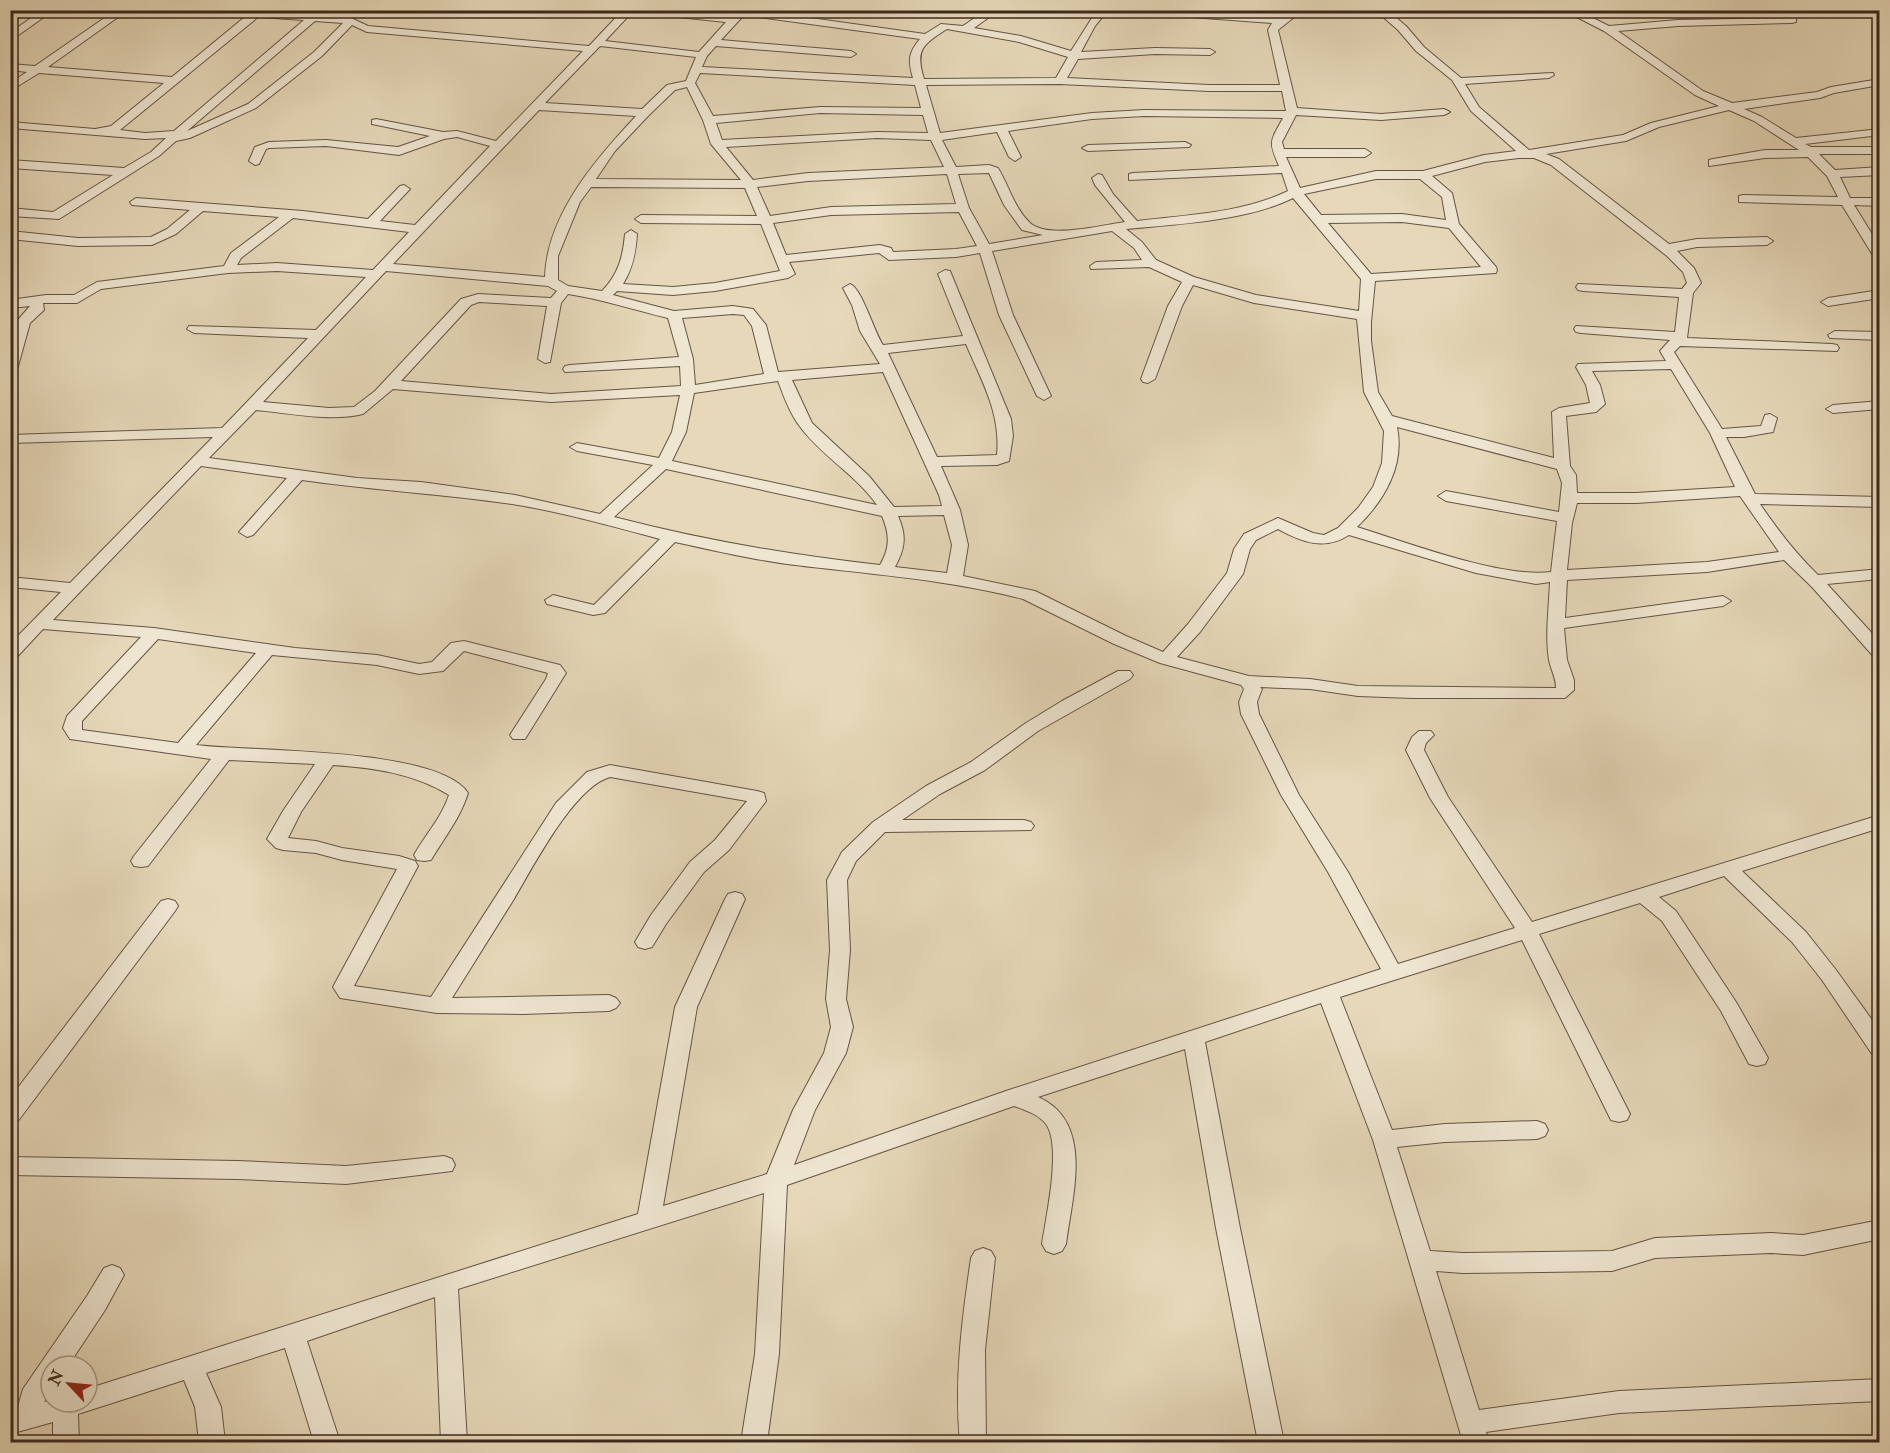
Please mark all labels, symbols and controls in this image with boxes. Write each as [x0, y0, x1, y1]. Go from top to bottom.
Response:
north arrow [39, 1354, 99, 1414]
text: N [44, 1366, 69, 1390]

